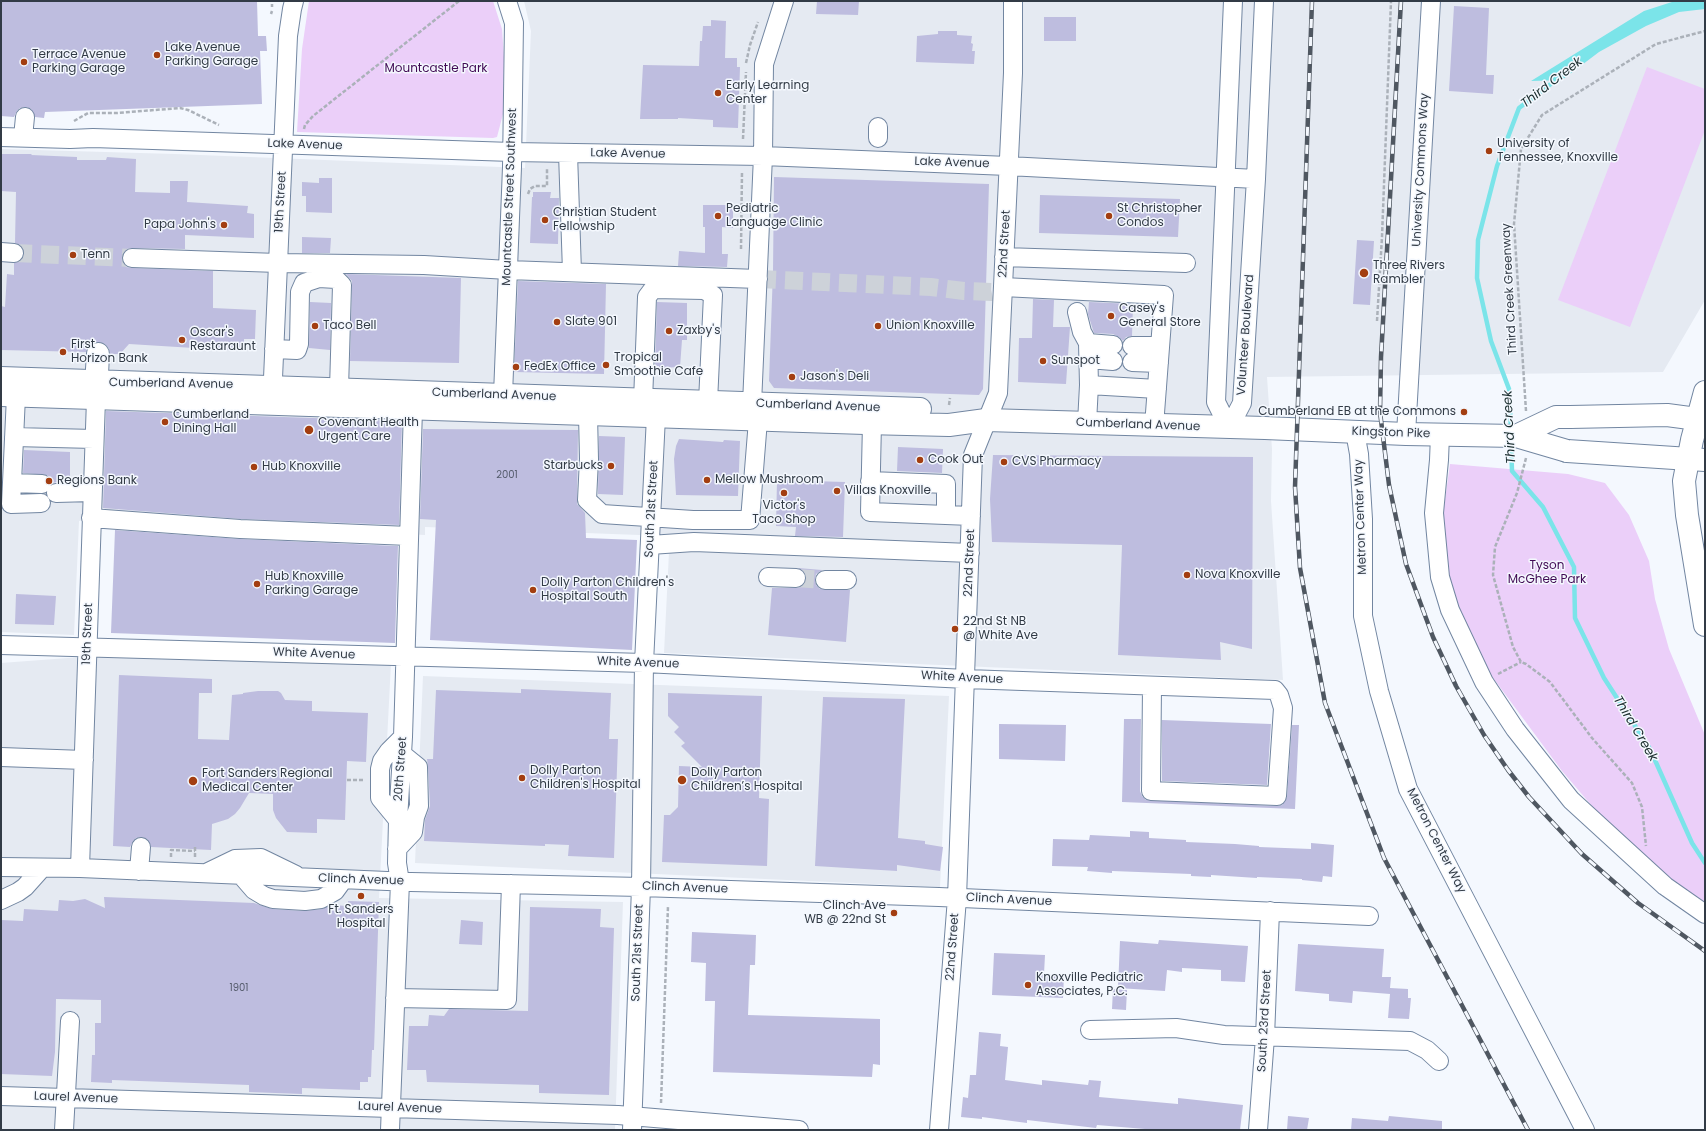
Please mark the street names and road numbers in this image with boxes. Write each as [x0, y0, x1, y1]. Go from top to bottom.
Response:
street label: University Commons Way [1410, 93, 1432, 247]
street label: Mountcastle Street Southwest [500, 108, 520, 286]
street label: Lake Avenue [267, 136, 343, 154]
street label: Lake Avenue [590, 146, 666, 162]
street label: Lake Avenue [914, 154, 990, 172]
street label: 19th Street [272, 171, 290, 233]
street label: 22nd Street [996, 210, 1014, 278]
street label: Third Creek Greenway [1499, 223, 1521, 355]
street label: Volunteer Boulevard [1235, 274, 1257, 396]
street label: Cumberland Avenue [109, 376, 233, 392]
street label: Cumberland Avenue [432, 386, 556, 404]
street label: Cumberland Avenue [756, 397, 880, 415]
street label: Cumberland Avenue [1076, 416, 1200, 434]
street label: Kingston Pike [1351, 424, 1431, 442]
street label: Metron Center Way [1352, 459, 1370, 575]
street label: South 21st Street [642, 460, 662, 558]
street label: 22nd Street [962, 529, 978, 597]
street label: 19th Street [80, 603, 96, 665]
street label: White Avenue [273, 645, 355, 663]
street label: White Avenue [597, 654, 679, 672]
street label: White Avenue [920, 669, 1004, 687]
street label: 20th Street [392, 736, 410, 802]
street label: Metron Center Way [1403, 786, 1469, 896]
street label: Clinch Avenue [318, 871, 404, 889]
street label: Clinch Avenue [642, 879, 728, 897]
street label: Clinch Avenue [966, 891, 1052, 909]
street label: South 21st Street [629, 904, 647, 1002]
street label: 22nd Street [943, 913, 963, 981]
street label: South 23rd Street [1255, 969, 1275, 1073]
street label: Laurel Avenue [34, 1089, 118, 1107]
street label: Laurel Avenue [358, 1099, 442, 1117]

